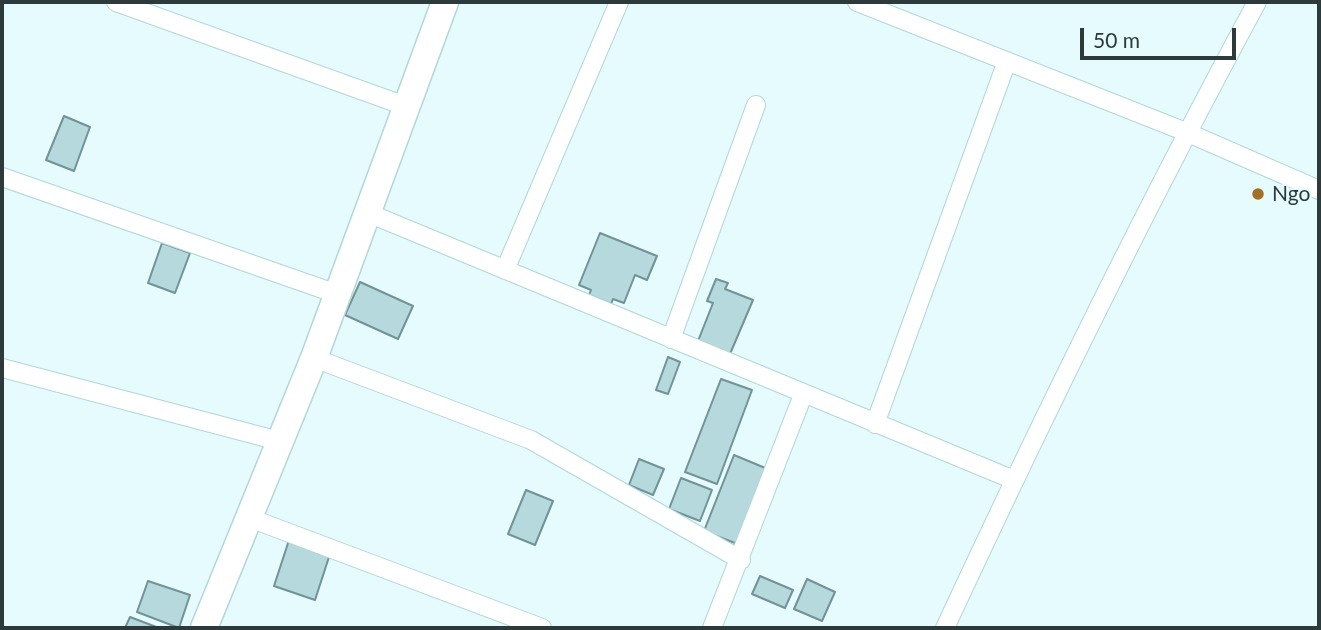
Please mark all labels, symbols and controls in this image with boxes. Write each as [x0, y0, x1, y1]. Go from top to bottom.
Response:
scale bar [1083, 14, 1239, 58]
text: 50 m [1093, 27, 1140, 52]
place label: Ngo [1272, 181, 1310, 207]
marker: Ngo [1250, 186, 1266, 202]

